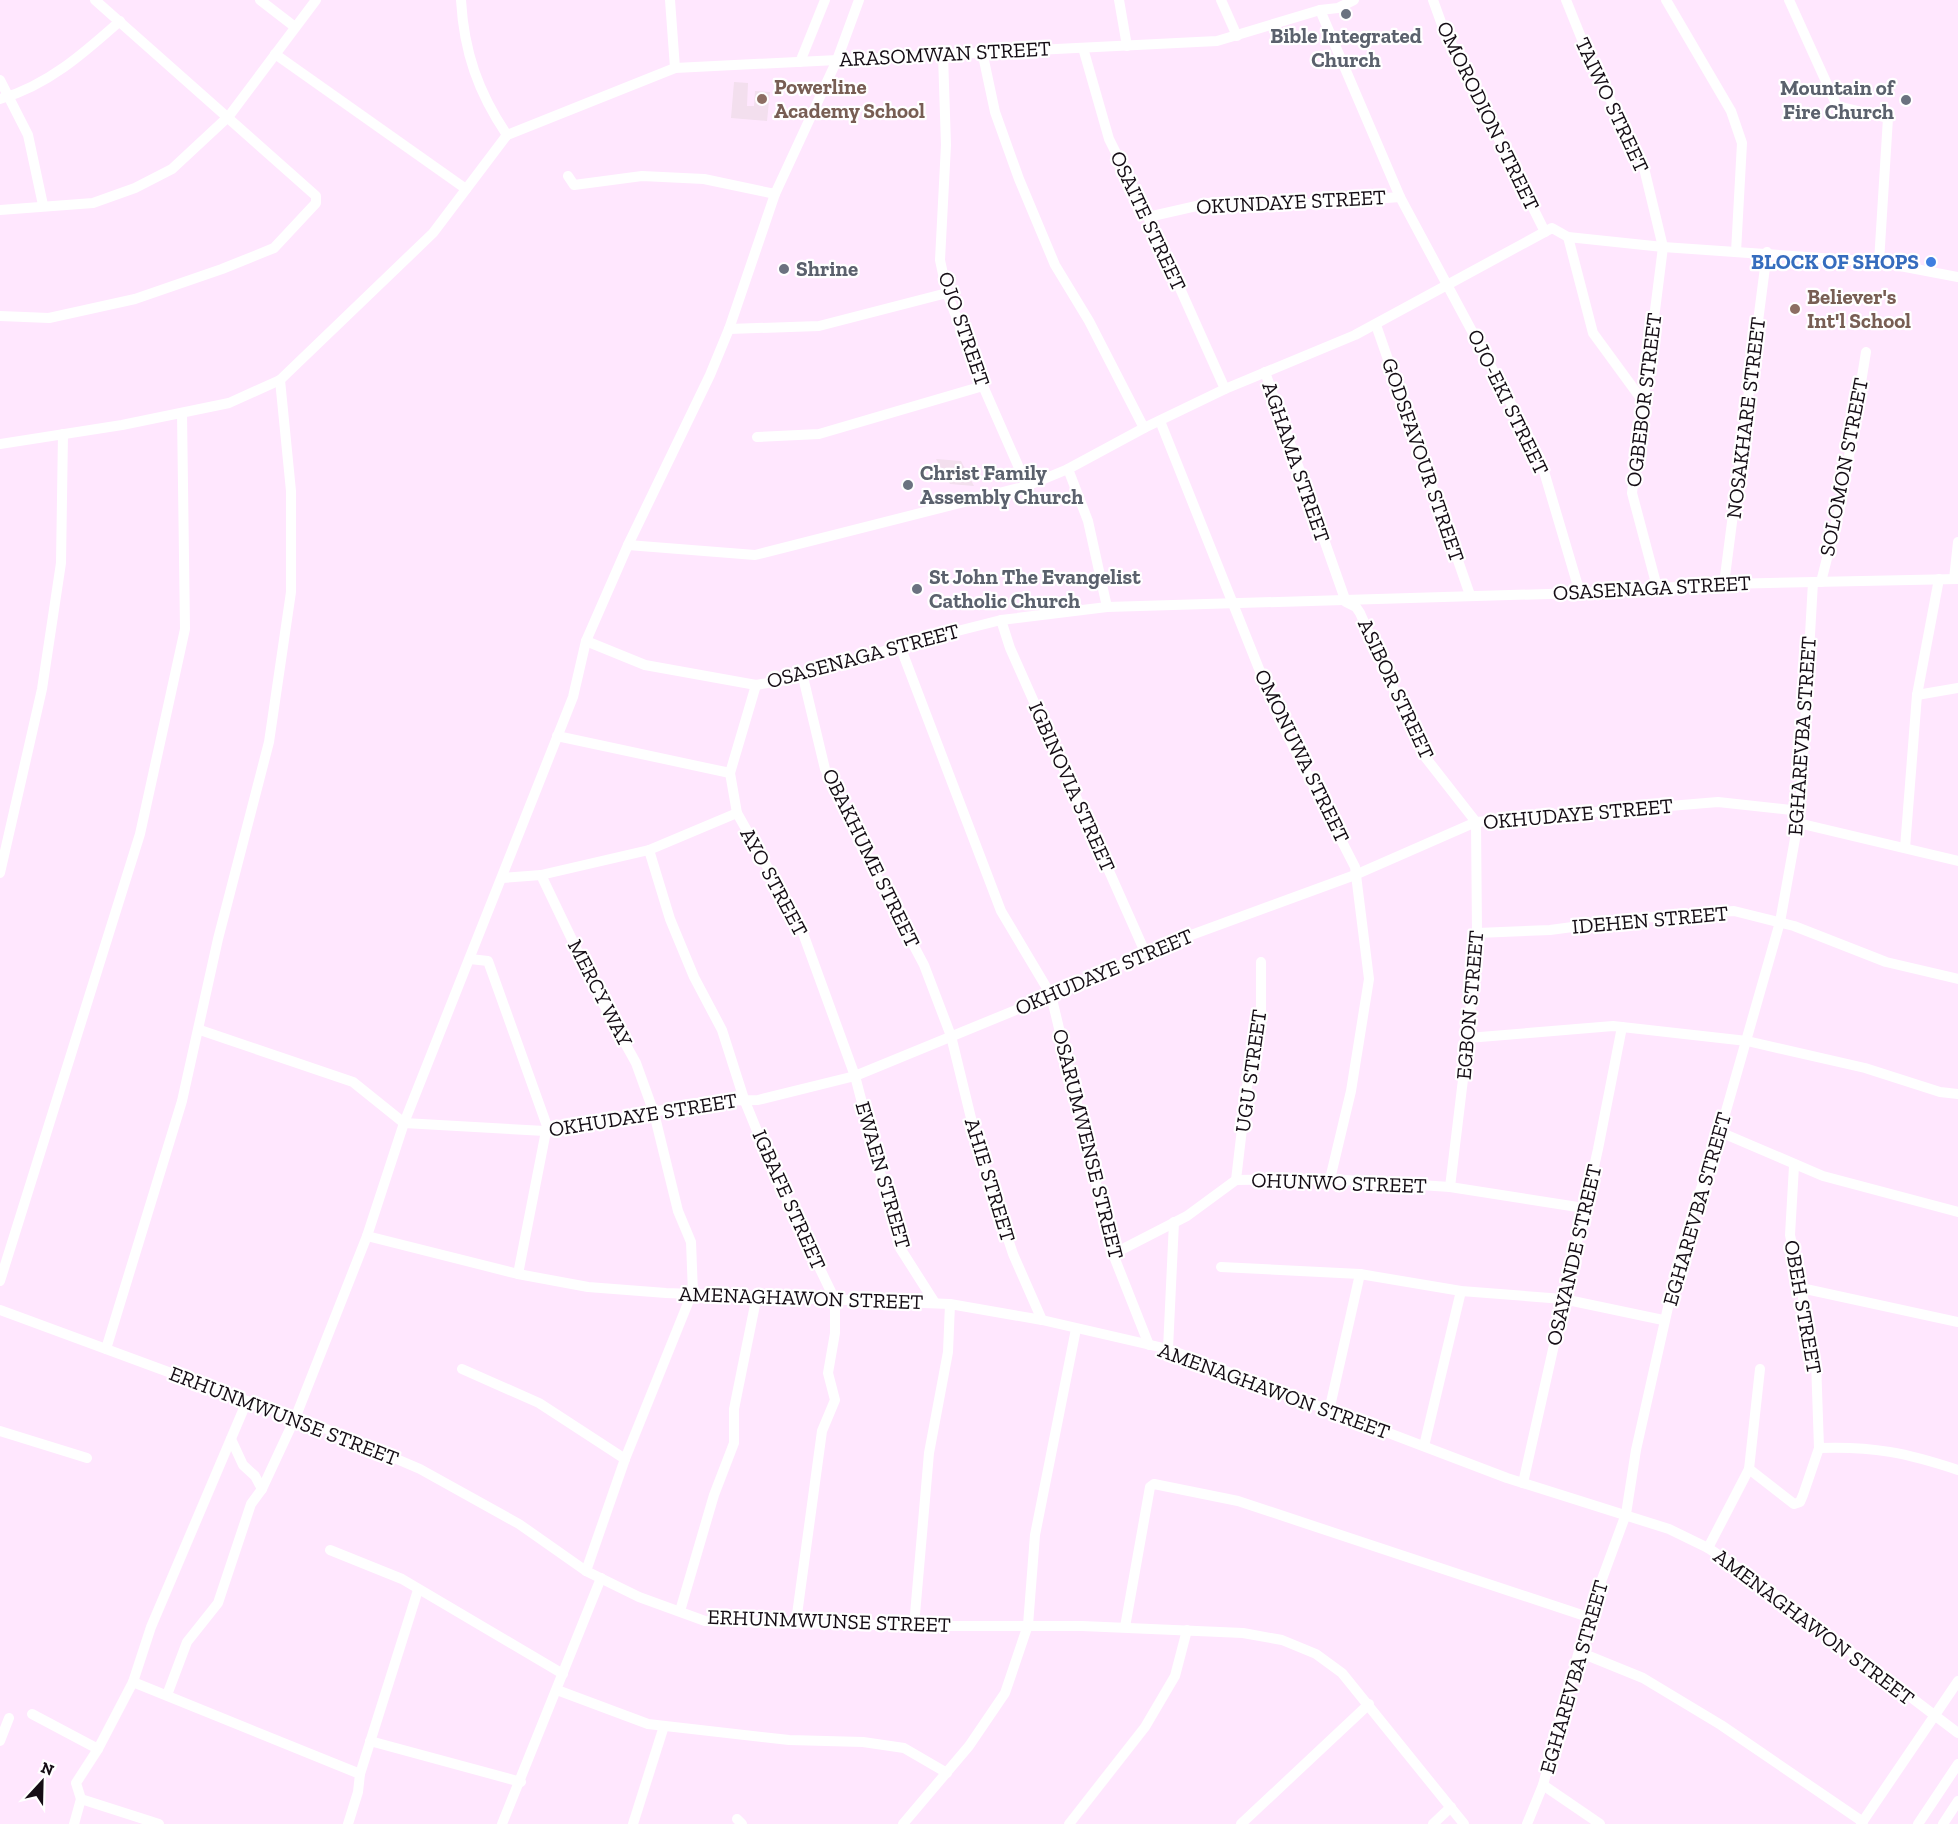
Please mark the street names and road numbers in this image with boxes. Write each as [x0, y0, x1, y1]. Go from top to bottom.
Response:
street label: OMORODION STREET [1432, 17, 1545, 214]
street label: TAIWO STREET [1570, 33, 1655, 176]
street label: ARASOMWAN STREET [838, 35, 1052, 72]
street label: OSAITE STREET [1105, 147, 1192, 295]
street label: OKUNDAYE STREET [1195, 184, 1387, 219]
street label: OJO STREET [933, 268, 996, 389]
street label: OGBEBOR STREET [1620, 311, 1667, 488]
street label: NOSAKHARE STREET [1721, 316, 1770, 520]
street label: OJO-EKI STREET [1462, 325, 1554, 479]
street label: GODSFAVOUR STREET [1377, 354, 1470, 565]
street label: SOLOMON STREET [1814, 376, 1873, 558]
street label: AGHAMA STREET [1257, 378, 1336, 545]
street label: OSASENAGA STREET [1552, 570, 1752, 605]
street label: ASIBOR STREET [1353, 615, 1440, 763]
street label: OSASENAGA STREET [764, 618, 962, 693]
street label: EGHAREVBA STREET [1782, 635, 1821, 837]
street label: OMONUWA STREET [1250, 665, 1355, 847]
street label: IGBINOVIA STREET [1024, 698, 1121, 876]
street label: OBAKHUME STREET [817, 764, 926, 951]
street label: OKHUDAYE STREET [1482, 793, 1674, 834]
street label: AYO STREET [735, 823, 813, 940]
street label: IDEHEN STREET [1571, 900, 1729, 939]
street label: OKHUDAYE STREET [1011, 923, 1196, 1020]
street label: EGBON STREET [1451, 929, 1488, 1081]
street label: MERCY WAY [563, 935, 638, 1051]
street label: UGU STREET [1229, 1008, 1272, 1134]
street label: OSARUMWENSE STREET [1048, 1026, 1129, 1262]
street label: OKHUDAYE STREET [547, 1087, 739, 1142]
street label: EWAEN STREET [851, 1098, 916, 1251]
street label: EGHAREVBA STREET [1657, 1109, 1736, 1308]
street label: AHIE STREET [960, 1115, 1021, 1245]
street label: IGBAFE STREET [747, 1126, 832, 1274]
street label: OSAYANDE STREET [1541, 1162, 1607, 1348]
street label: OHUNWO STREET [1251, 1167, 1427, 1198]
street label: OBEH STREET [1779, 1238, 1828, 1376]
street label: AMENAGHAWON STREET [678, 1281, 924, 1314]
street label: AMENAGHAWON STREET [1155, 1337, 1393, 1444]
street label: ERHUNMWUNSE STREET [166, 1360, 402, 1471]
street label: AMENAGHAWON STREET [1709, 1543, 1920, 1710]
street label: EGHAREVBA STREET [1534, 1577, 1613, 1776]
street label: ERHUNMWUNSE STREET [707, 1604, 951, 1637]

